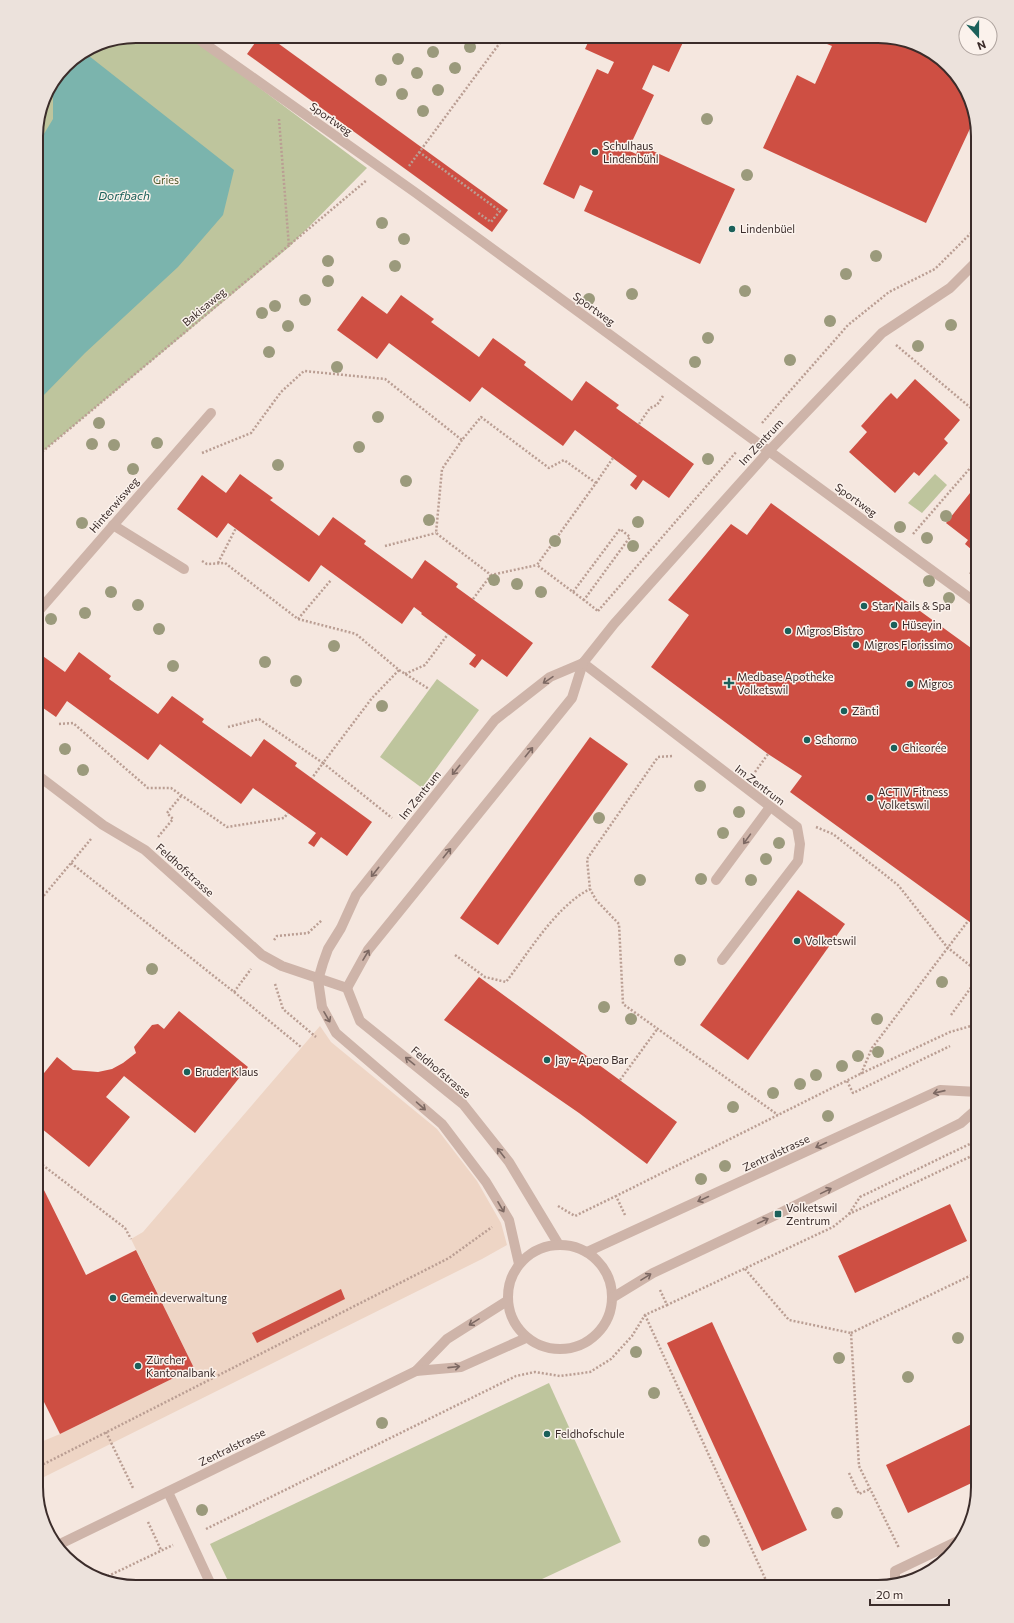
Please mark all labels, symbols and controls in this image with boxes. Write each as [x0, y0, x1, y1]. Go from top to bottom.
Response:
north arrow [958, 16, 998, 56]
text: N [976, 38, 988, 53]
street label: Sportweg [308, 99, 355, 138]
place label: Schulhaus Lindenbühl [603, 139, 659, 165]
marker: Schulhaus Lindenbühl [590, 147, 600, 157]
park label: Gries [153, 173, 179, 186]
water label: Dorfbach [98, 188, 150, 202]
place label: Lindenbüel [740, 222, 795, 235]
marker: Lindenbüel [727, 224, 737, 234]
street label: Bakisaweg [179, 285, 228, 329]
street label: Sportweg [571, 289, 618, 328]
street label: Im Zentrum [736, 416, 785, 468]
street label: Hinterwisweg [86, 474, 141, 535]
street label: Sportweg [833, 480, 880, 519]
place label: Star Nails & Spa [872, 599, 951, 612]
marker: Star Nails & Spa [859, 601, 869, 611]
place label: Hüseyin [902, 618, 942, 631]
marker: Hüseyin [889, 620, 899, 630]
place label: Migros Bistro [796, 624, 864, 637]
marker: Migros Bistro [783, 626, 793, 636]
place label: Migros Florissimo [864, 638, 953, 651]
marker: Migros Florissimo [851, 640, 861, 650]
place label: Medbase Apotheke Volketswil [737, 670, 834, 696]
one-way arrow [542, 675, 553, 684]
place label: Migros [918, 677, 953, 690]
marker: Medbase Apotheke Volketswil [724, 678, 734, 688]
marker: Migros [905, 679, 915, 689]
place label: Zänti [852, 704, 879, 717]
marker: Zänti [839, 706, 849, 716]
place label: Schorno [815, 733, 857, 746]
marker: Schorno [802, 735, 812, 745]
place label: Chicorée [902, 741, 947, 754]
marker: Chicorée [889, 743, 899, 753]
one-way arrow [525, 747, 534, 758]
street label: Im Zentrum [733, 762, 788, 808]
one-way arrow [451, 764, 460, 775]
street label: Im Zentrum [396, 768, 443, 822]
place label: ACTIV Fitness Volketswil [878, 785, 948, 811]
marker: ACTIV Fitness Volketswil [865, 793, 875, 803]
one-way arrow [742, 833, 751, 844]
street label: Feldhofstrasse [154, 840, 217, 899]
one-way arrow [443, 848, 452, 859]
one-way arrow [370, 866, 379, 877]
place label: Volketswil [805, 934, 856, 947]
marker: Volketswil [792, 936, 802, 946]
one-way arrow [363, 949, 371, 961]
one-way arrow [324, 1011, 332, 1023]
street label: Feldhofstrasse [409, 1043, 474, 1100]
place label: Jay - Apero Bar [555, 1053, 629, 1067]
marker: Jay - Apero Bar [542, 1055, 552, 1065]
one-way arrow [405, 1057, 415, 1066]
place label: Bruder Klaus [195, 1065, 258, 1078]
marker: Bruder Klaus [182, 1067, 192, 1077]
one-way arrow [933, 1089, 946, 1097]
one-way arrow [415, 1101, 426, 1110]
street label: Zentralstrasse [740, 1131, 811, 1174]
one-way arrow [815, 1142, 827, 1149]
one-way arrow [497, 1147, 506, 1158]
one-way arrow [820, 1187, 832, 1194]
one-way arrow [697, 1196, 709, 1203]
one-way arrow [497, 1201, 505, 1213]
place label: Volketswil Zentrum [786, 1201, 837, 1227]
marker: Volketswil Zentrum [773, 1209, 783, 1219]
one-way arrow [757, 1217, 769, 1224]
one-way arrow [640, 1273, 652, 1281]
place label: Gemeindeverwaltung [121, 1291, 227, 1304]
marker: Gemeindeverwaltung [108, 1293, 118, 1303]
one-way arrow [468, 1318, 480, 1326]
place label: Zürcher Kantonalbank [146, 1353, 216, 1379]
marker: Zürcher Kantonalbank [133, 1361, 143, 1371]
one-way arrow [447, 1364, 460, 1371]
street label: Zentralstrasse [197, 1425, 267, 1468]
place label: Feldhofschule [555, 1427, 625, 1440]
marker: Feldhofschule [542, 1429, 552, 1439]
scale bar [870, 1581, 949, 1607]
text: 20 m [876, 1587, 903, 1601]

